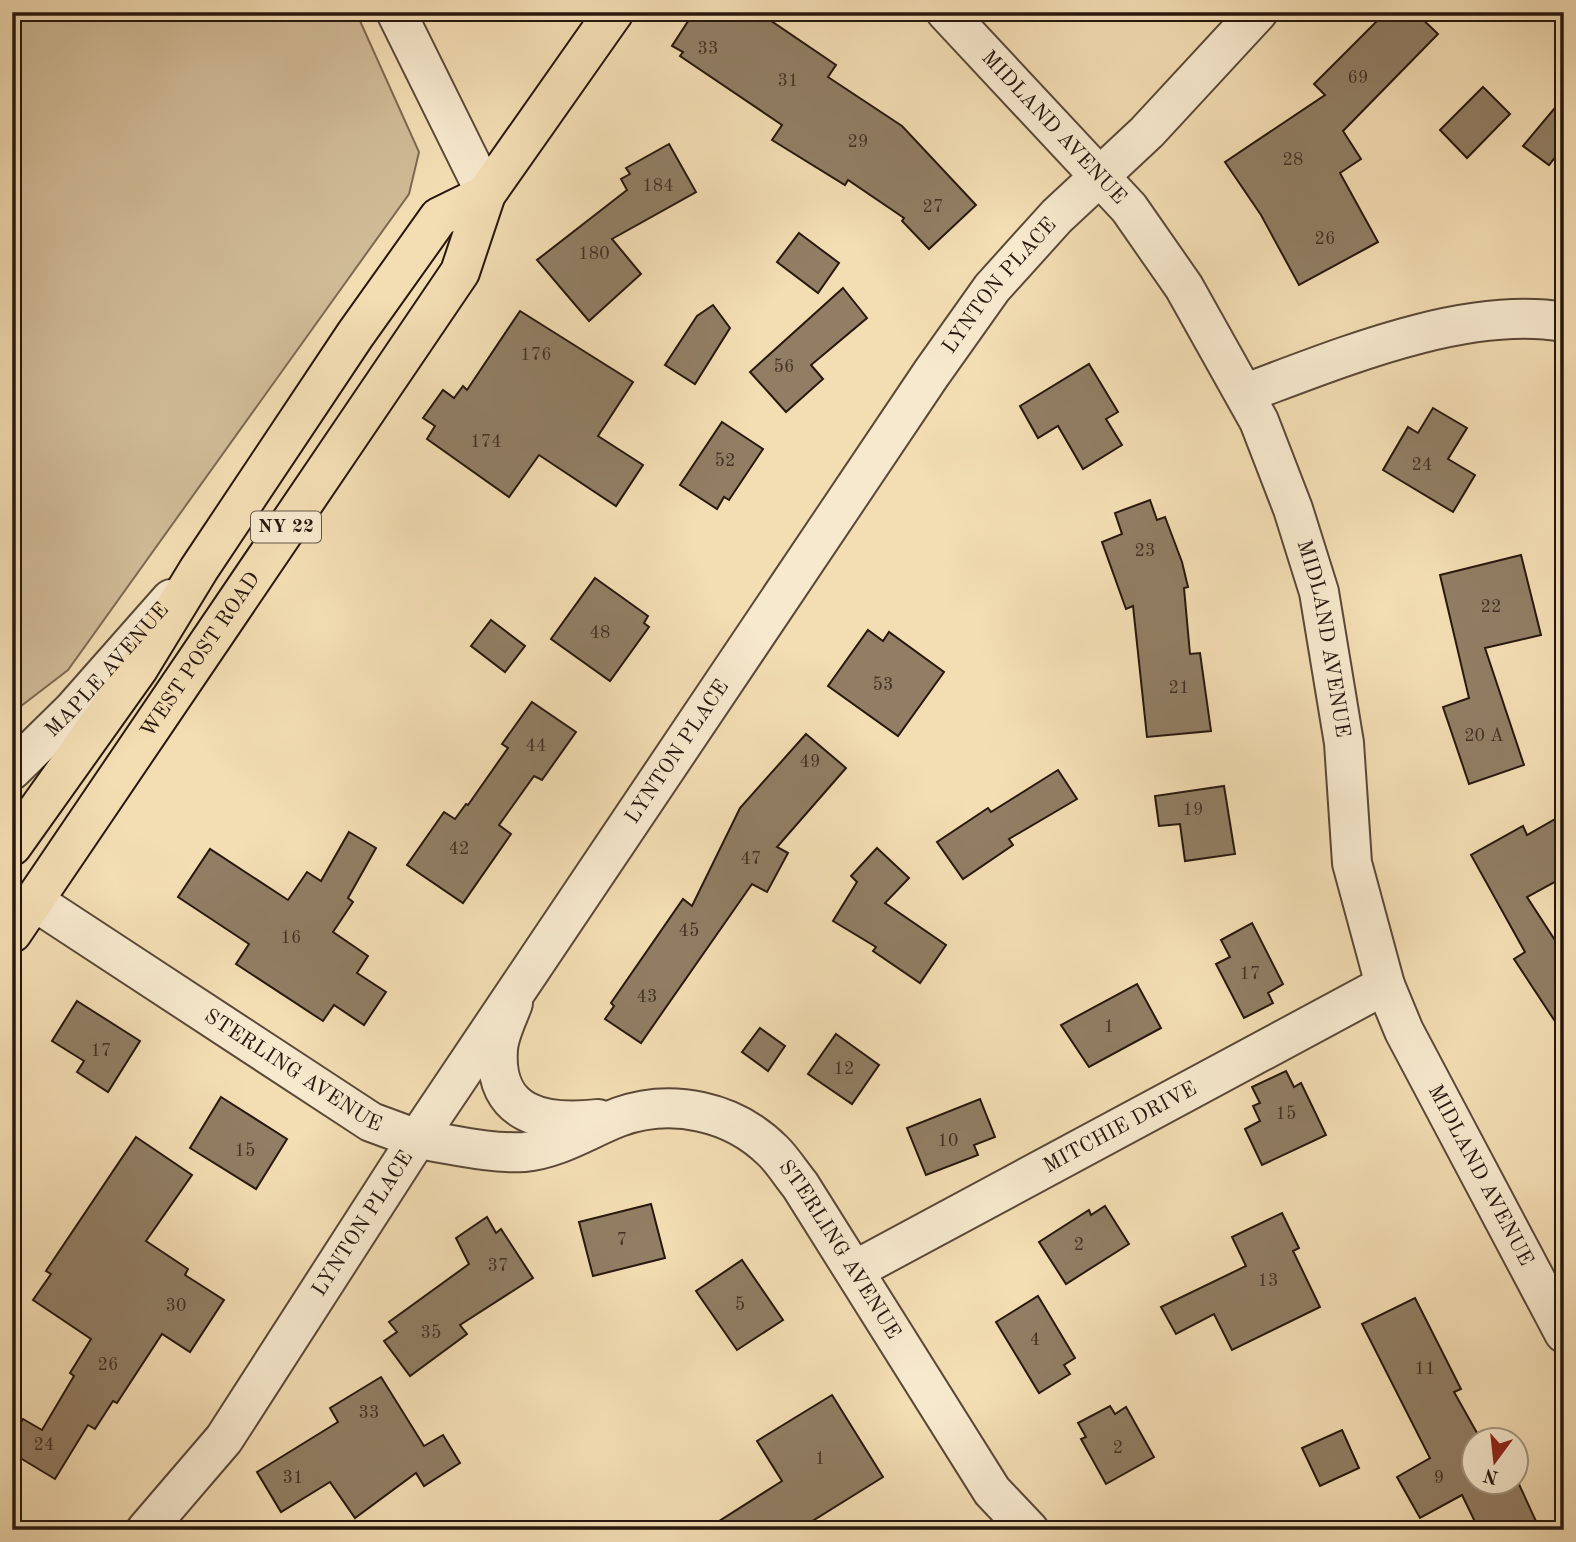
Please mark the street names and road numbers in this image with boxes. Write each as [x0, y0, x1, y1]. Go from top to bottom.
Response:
street label: MIDLAND AVENUE [977, 47, 1130, 208]
street label: LYNTON PLACE [938, 214, 1060, 357]
road number: NY 22 [251, 512, 321, 542]
street label: MIDLAND AVENUE [1293, 537, 1353, 739]
street label: WEST POST ROAD [137, 568, 264, 741]
street label: MAPLE AVENUE [41, 599, 173, 741]
street label: LYNTON PLACE [622, 676, 733, 827]
street label: STERLING AVENUE [201, 1005, 385, 1136]
street label: MITCHIE DRIVE [1040, 1078, 1200, 1177]
street label: MIDLAND AVENUE [1424, 1081, 1537, 1269]
street label: LYNTON PLACE [308, 1147, 417, 1300]
street label: STERLING AVENUE [775, 1156, 904, 1343]

